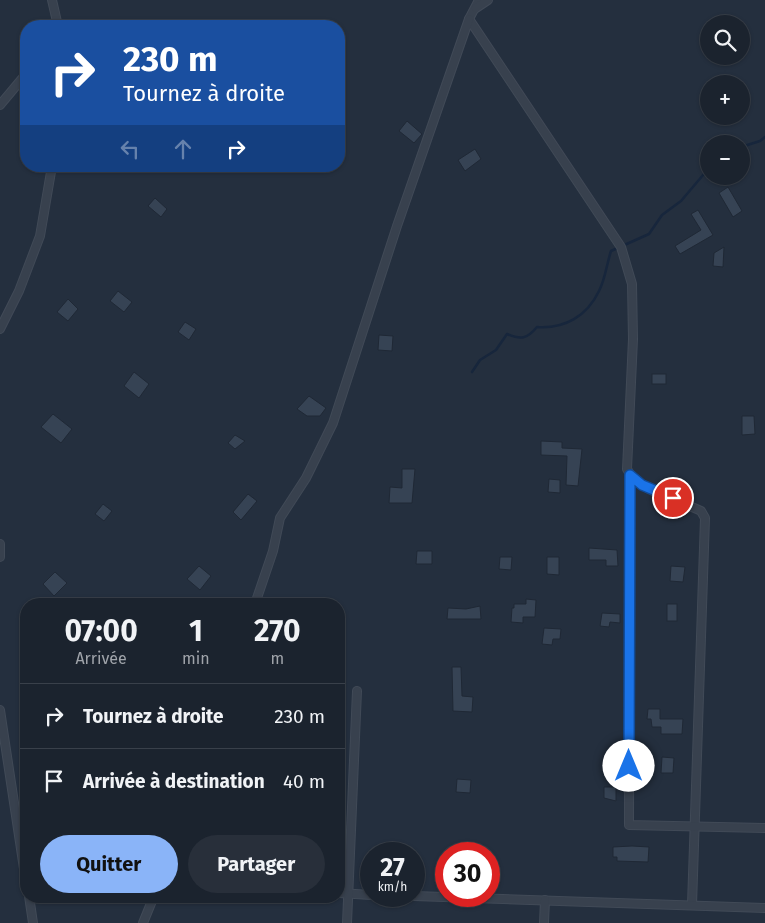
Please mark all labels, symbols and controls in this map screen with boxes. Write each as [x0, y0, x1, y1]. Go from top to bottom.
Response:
map controls [700, 15, 750, 185]
button: search [700, 15, 750, 65]
text: 230 m [123, 38, 217, 80]
icon: right [40, 40, 105, 105]
button: + [700, 75, 750, 125]
text: Tournez à droite [123, 80, 285, 107]
icon: left [116, 135, 144, 163]
icon: ahead [169, 135, 197, 163]
icon: right [222, 135, 250, 163]
button: − [700, 135, 750, 185]
pin [652, 477, 694, 519]
icon: arrive [659, 484, 687, 512]
text: 07:00 [64, 613, 138, 649]
text: 1 [189, 613, 203, 649]
text: 270 [254, 613, 301, 649]
text: Arrivée [75, 649, 127, 668]
text: min [182, 649, 210, 668]
text: m [270, 649, 284, 668]
icon: right [40, 702, 68, 730]
text: Tournez à droite [83, 705, 224, 728]
text: 230 m [274, 705, 325, 728]
position arrow [602, 739, 654, 791]
icon: arrive [40, 767, 68, 795]
text: Arrivée à destination [83, 770, 265, 793]
text: 40 m [283, 770, 325, 793]
button: Quitter [40, 835, 178, 893]
button: Partager [188, 835, 325, 893]
speed limit sign: 30 [435, 842, 500, 907]
text: 27 [380, 853, 405, 883]
text: km/h [378, 880, 407, 894]

